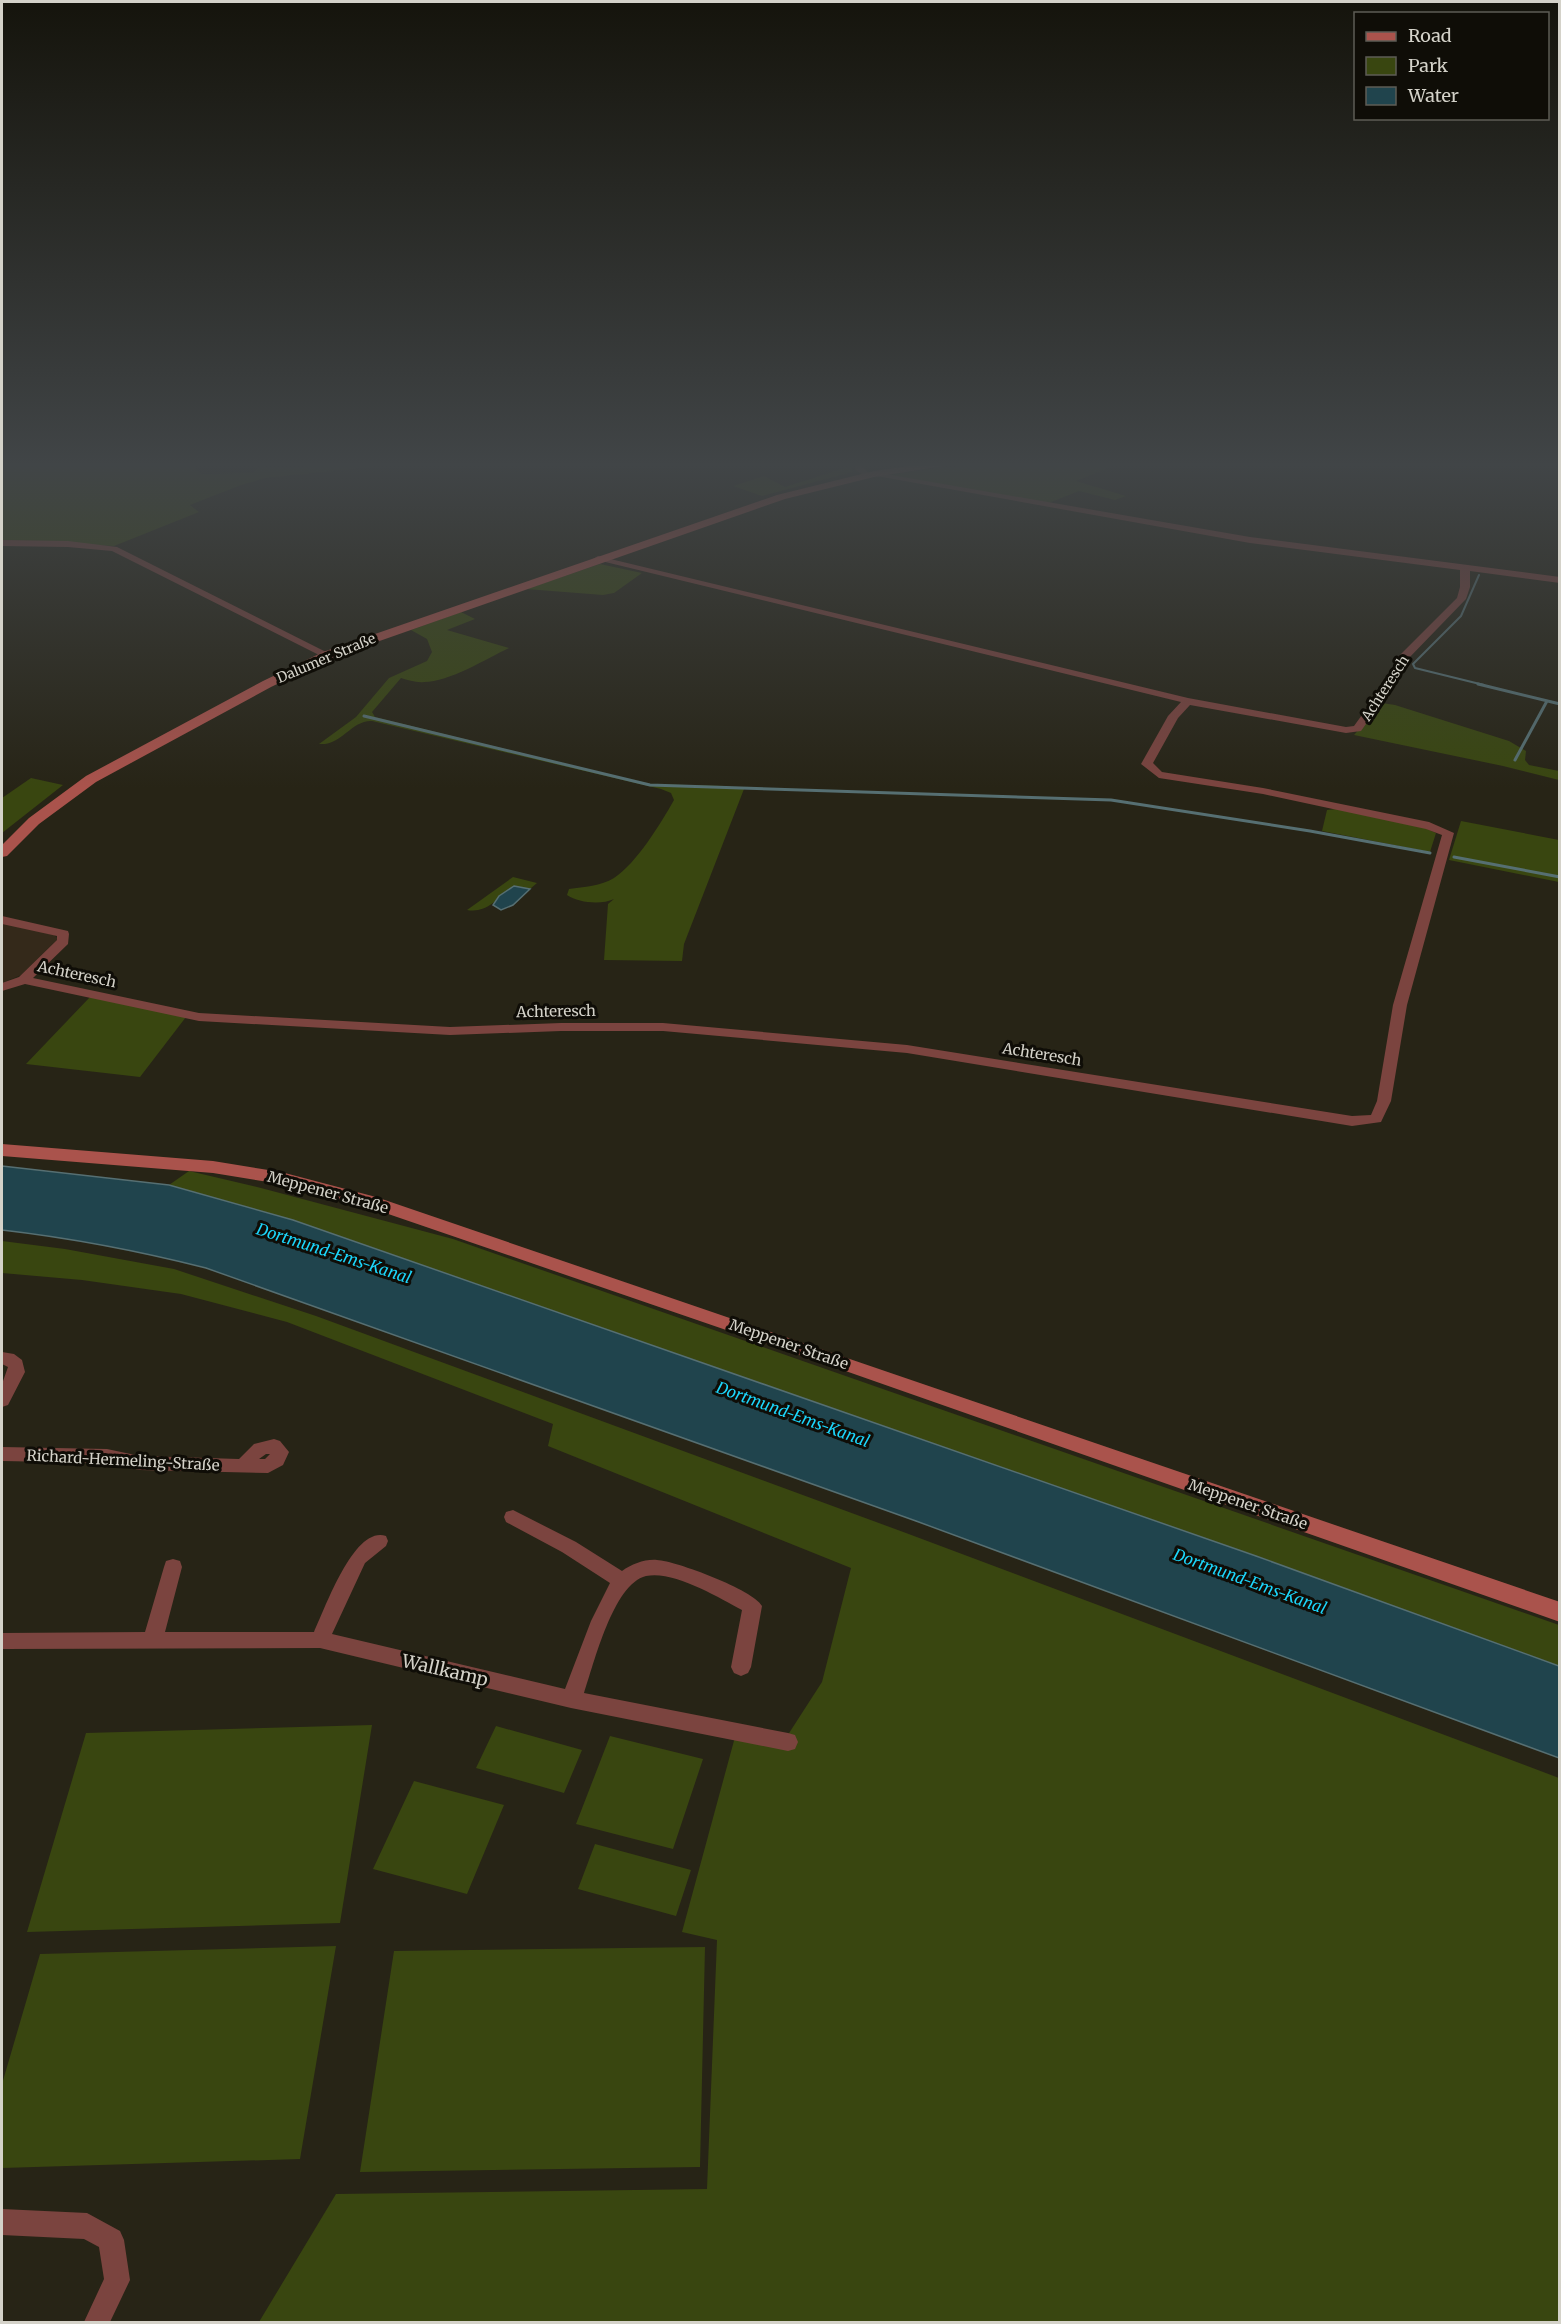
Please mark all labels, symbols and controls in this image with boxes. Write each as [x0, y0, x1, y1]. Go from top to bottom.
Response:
legend [1354, 12, 1549, 120]
text: Road [1408, 24, 1452, 47]
text: Park [1408, 54, 1449, 77]
text: Water [1407, 84, 1459, 107]
street label: Dalumer Straße [274, 629, 378, 687]
street label: Achteresch [1357, 652, 1413, 725]
street label: Achteresch [35, 956, 118, 992]
street label: Achteresch [515, 1001, 596, 1021]
street label: Achteresch [1000, 1038, 1083, 1070]
street label: Meppener Straße [265, 1167, 391, 1217]
water label: Dortmund-Ems-Kanal [253, 1218, 414, 1288]
street label: Meppener Straße [727, 1315, 851, 1373]
water label: Dortmund-Ems-Kanal [713, 1377, 873, 1451]
street label: Richard-Hermeling-Straße [26, 1445, 220, 1475]
street label: Meppener Straße [1186, 1475, 1310, 1533]
water label: Dortmund-Ems-Kanal [1170, 1544, 1330, 1618]
street label: Wallkamp [399, 1649, 490, 1691]

